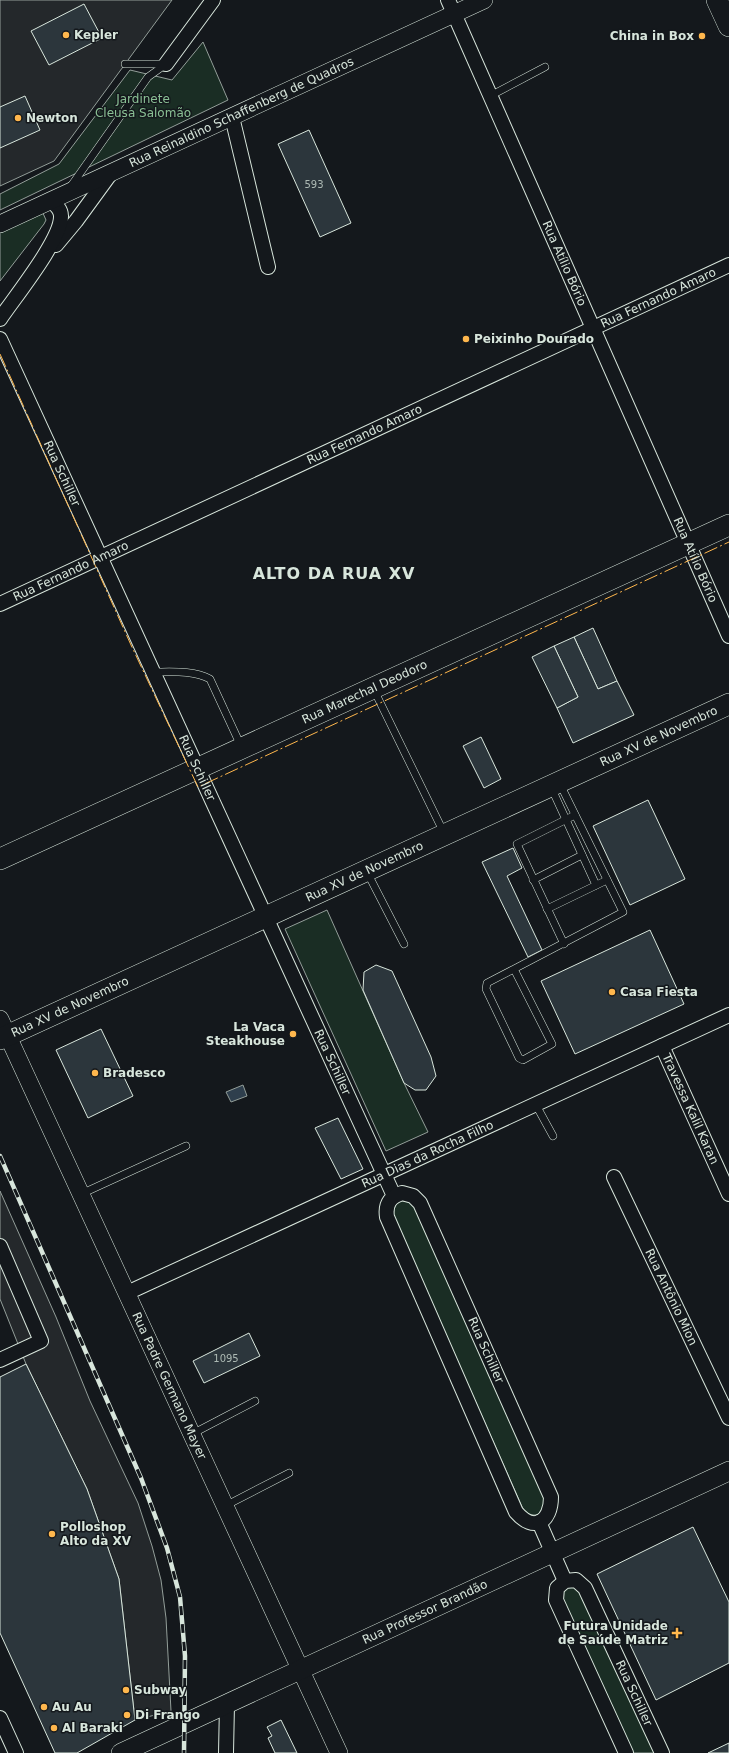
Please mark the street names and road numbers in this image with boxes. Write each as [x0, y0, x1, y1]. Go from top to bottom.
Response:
street label: Rua Reinaldino Schaffenberg de Quadros [127, 54, 356, 170]
street label: Rua Atílio Bório [539, 219, 589, 308]
street label: Rua Fernando Amaro [598, 265, 718, 331]
street label: Rua Fernando Amaro [305, 402, 424, 467]
street label: Rua Schiller [41, 438, 83, 509]
street label: Rua Atílio Bório [670, 515, 720, 605]
street label: Rua Fernando Amaro [11, 538, 131, 604]
street label: Rua Marechal Deodoro [300, 657, 429, 727]
street label: Rua XV de Novembro [598, 703, 720, 769]
street label: Rua Schiller [176, 733, 218, 803]
street label: Rua XV de Novembro [303, 838, 425, 905]
street label: Rua XV de Novembro [9, 974, 131, 1040]
street label: Rua Schiller [311, 1027, 354, 1097]
street label: Travessa Kalil Karan [659, 1050, 722, 1166]
street label: Rua Dias da Rocha Filho [359, 1118, 496, 1191]
street label: Rua Antônio Mion [642, 1247, 700, 1348]
street label: Rua Padre Germano Mayer [129, 1310, 209, 1462]
street label: Rua Schiller [465, 1315, 507, 1385]
street label: Rua Professor Brandão [360, 1577, 490, 1647]
street label: Rua Schiller [613, 1658, 655, 1728]

